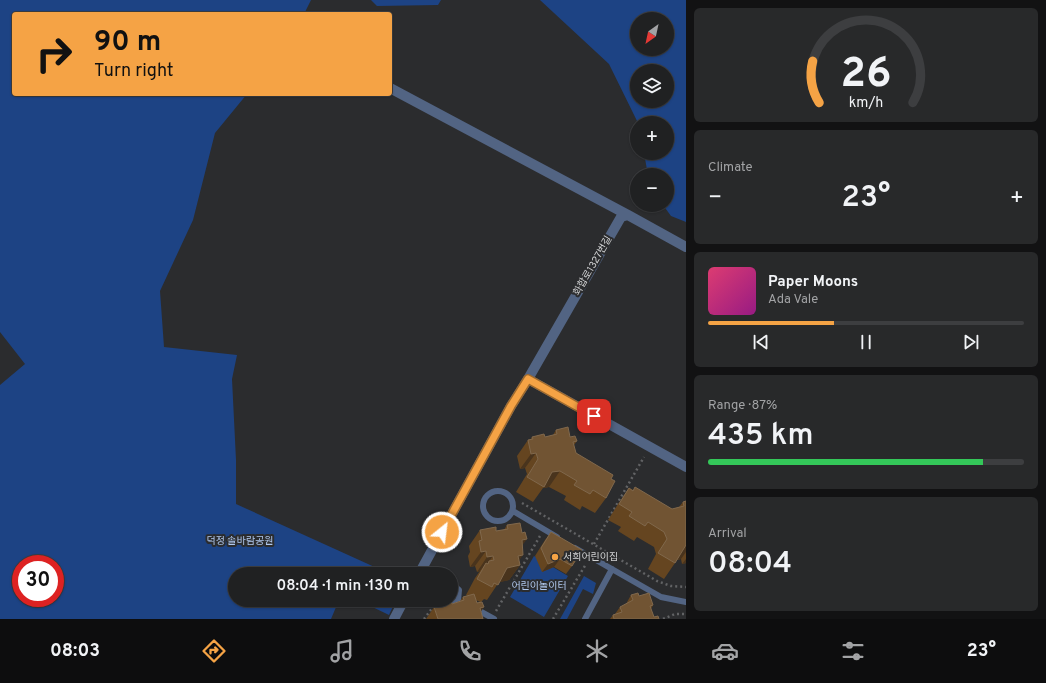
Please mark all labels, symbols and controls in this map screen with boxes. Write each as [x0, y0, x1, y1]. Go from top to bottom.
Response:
north arrow [630, 12, 674, 56]
map controls [630, 12, 674, 212]
text: 90 m [94, 25, 161, 61]
icon: right [28, 28, 80, 80]
text: 26 [841, 49, 892, 102]
text: Turn right [94, 60, 174, 83]
button: layers [630, 64, 674, 108]
text: km/h [849, 94, 883, 112]
button: + [630, 116, 674, 160]
text: Climate [708, 160, 753, 176]
button: − [630, 168, 674, 212]
text: 23° [842, 180, 890, 217]
text: − [708, 185, 722, 212]
text: + [1010, 185, 1024, 212]
street label: 화합로1327번길 [571, 234, 615, 298]
text: Paper Moons [768, 273, 858, 292]
text: Ada Vale [768, 292, 818, 308]
icon: previous [750, 331, 772, 353]
icon: pause [855, 331, 877, 353]
icon: next [960, 331, 982, 353]
text: Range · 87% [708, 398, 777, 414]
pin [577, 399, 611, 433]
icon: arrive [583, 405, 605, 427]
text: 435 km [708, 418, 813, 455]
position arrow [421, 511, 463, 553]
text: Arrival [708, 526, 747, 542]
park label: 덕정 솔바람공원 [207, 535, 273, 548]
text: 08:04 [708, 546, 792, 583]
place label: 서희어린이집 [563, 551, 618, 564]
marker: 서희어린이집 [550, 552, 560, 562]
speed limit sign: 30 [12, 555, 64, 607]
text: 08:04 · 1 min · 130 m [276, 577, 410, 596]
park label: 어린이놀이터 [511, 580, 567, 593]
icon: directions [200, 637, 228, 665]
icon: music [328, 637, 356, 665]
icon: phone [456, 637, 484, 665]
icon: climate [583, 637, 611, 665]
icon: car [711, 637, 739, 665]
icon: filters [839, 637, 867, 665]
text: 08:03 [50, 640, 100, 663]
text: 23° [967, 640, 996, 663]

